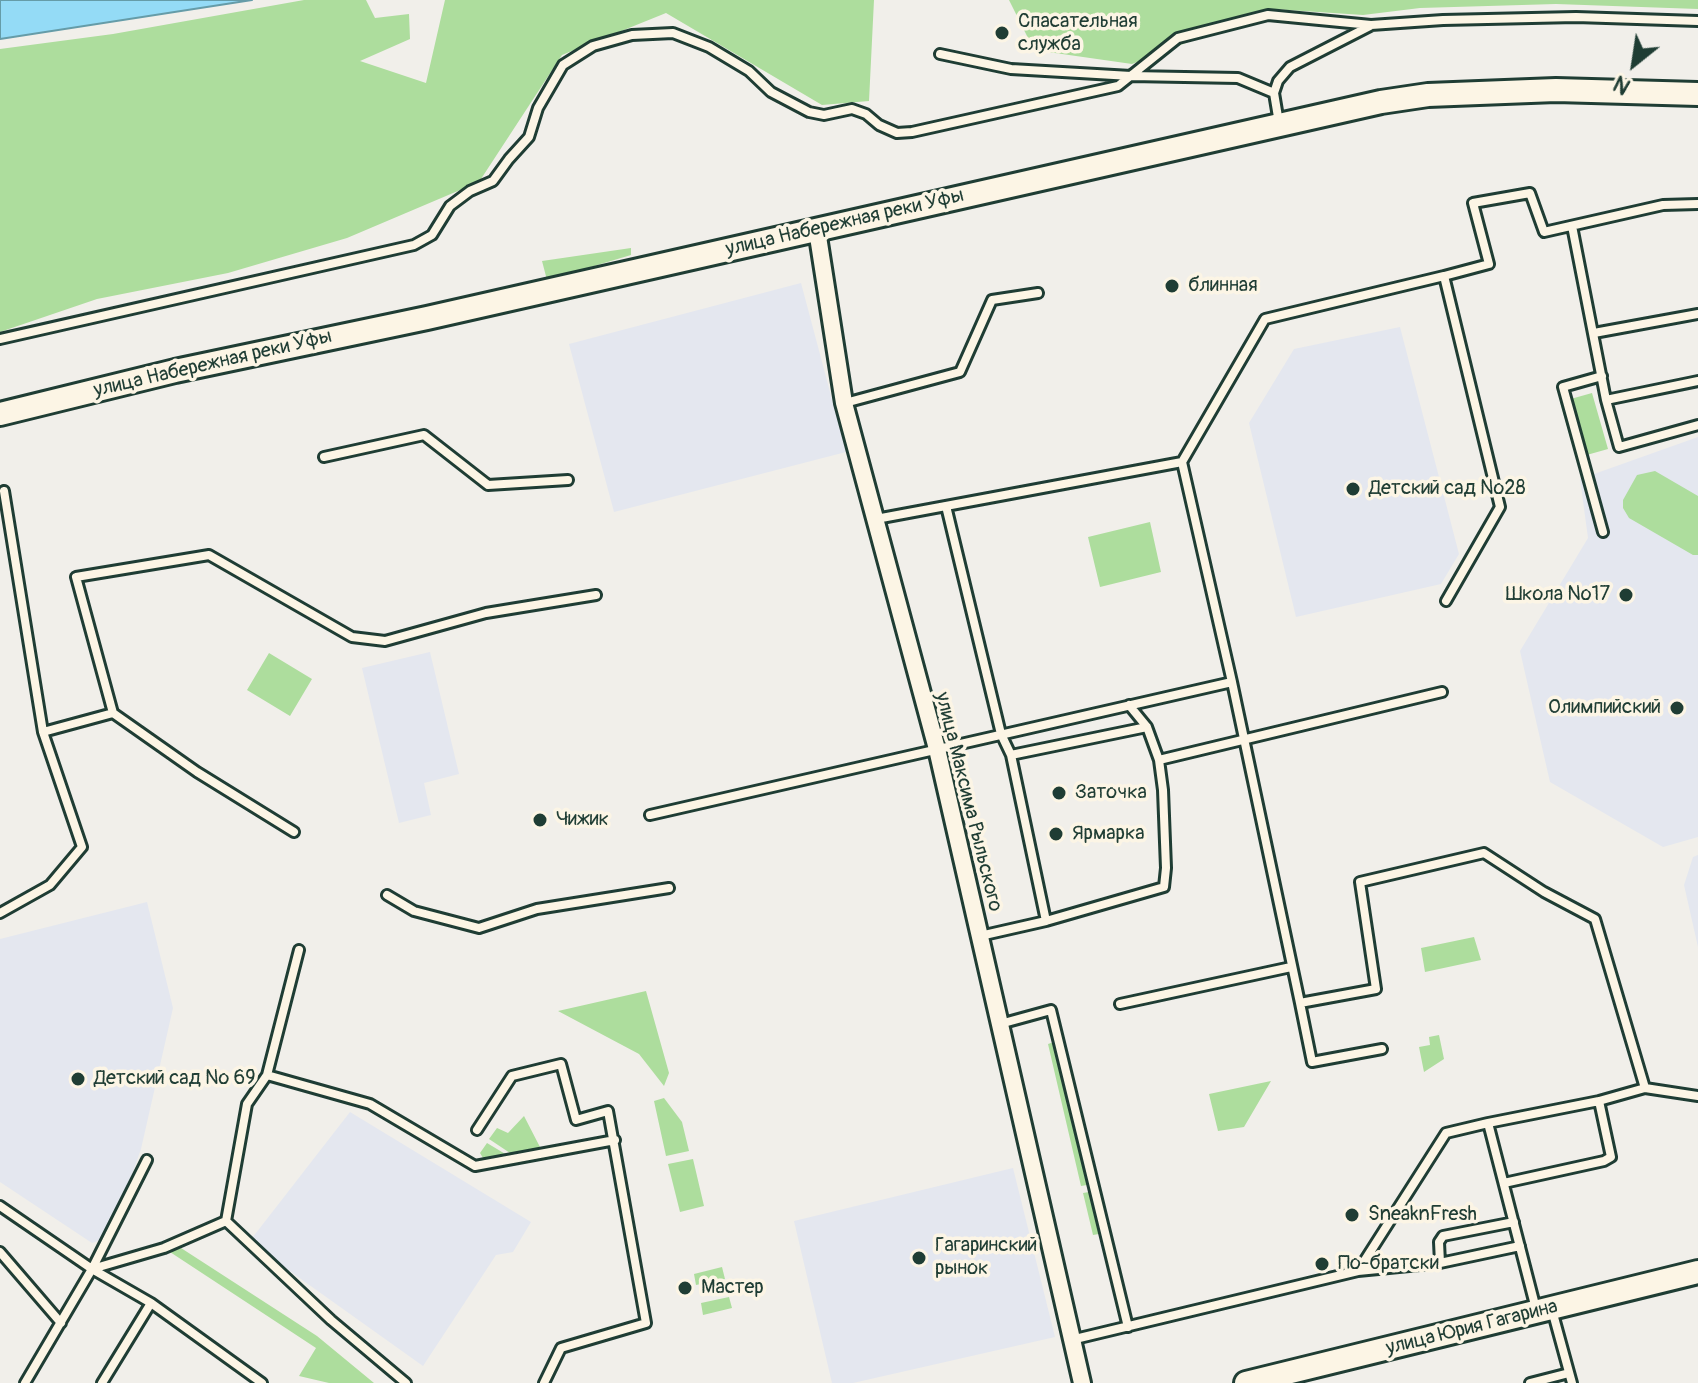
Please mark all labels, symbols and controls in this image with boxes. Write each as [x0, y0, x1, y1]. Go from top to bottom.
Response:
place label: Спасательная служба [1018, 10, 1138, 57]
marker: Спасательная служба [993, 24, 1011, 42]
north arrow [1594, 24, 1674, 104]
text: N [1609, 69, 1635, 101]
street label: улица Набережная реки Уфы [724, 184, 966, 262]
place label: блинная [1188, 274, 1258, 298]
marker: блинная [1163, 277, 1181, 295]
street label: улица Набережная реки Уфы [92, 325, 334, 403]
place label: Детский сад №28 [1369, 477, 1526, 501]
marker: Детский сад №28 [1344, 480, 1362, 498]
place label: Школа №17 [1506, 583, 1610, 607]
marker: Школа №17 [1617, 586, 1635, 604]
street label: улица Максима Рыльского [929, 690, 1007, 914]
place label: Олимпийский [1548, 696, 1661, 720]
marker: Олимпийский [1668, 699, 1686, 717]
place label: Заточка [1075, 781, 1147, 805]
marker: Заточка [1050, 784, 1068, 802]
place label: Чижик [556, 808, 609, 832]
marker: Чижик [531, 811, 549, 829]
place label: Ярмарка [1072, 822, 1145, 846]
marker: Ярмарка [1047, 825, 1065, 843]
place label: Детский сад № 69 [94, 1067, 256, 1091]
marker: Детский сад № 69 [69, 1070, 87, 1088]
place label: SneaknFresh [1368, 1203, 1477, 1227]
marker: SneaknFresh [1343, 1206, 1361, 1224]
place label: Гагаринский рынок [935, 1234, 1037, 1281]
marker: Гагаринский рынок [910, 1249, 928, 1267]
place label: По-братски [1338, 1252, 1439, 1276]
marker: По-братски [1313, 1255, 1331, 1273]
place label: Мастер [701, 1276, 764, 1300]
marker: Мастер [676, 1279, 694, 1297]
street label: улица Юрия Гагарина [1384, 1295, 1560, 1361]

